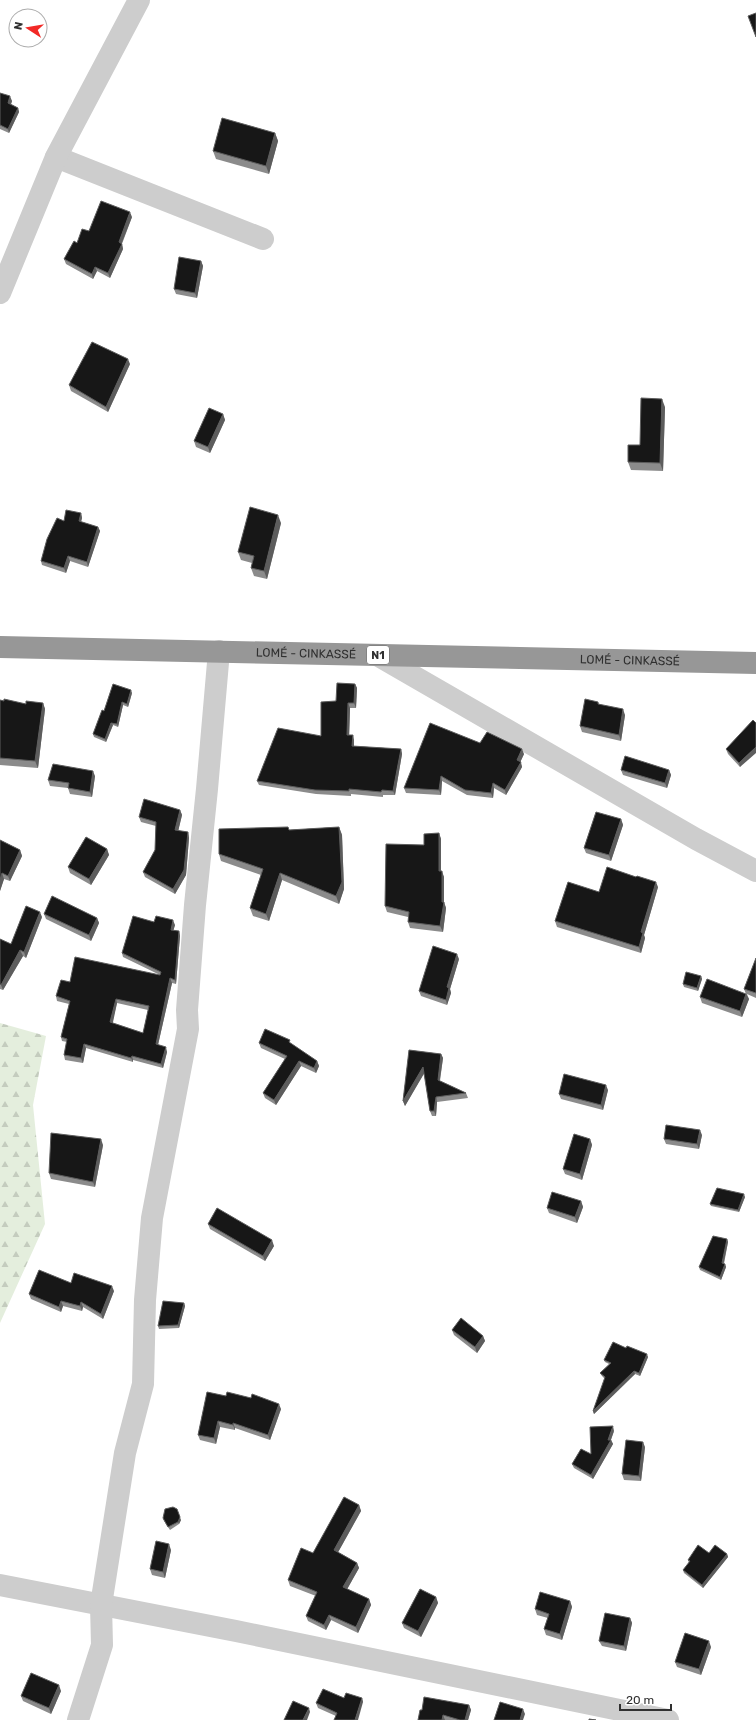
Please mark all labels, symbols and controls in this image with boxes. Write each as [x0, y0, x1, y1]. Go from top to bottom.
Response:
north arrow [8, 8, 48, 48]
text: N [12, 21, 26, 31]
street label: LOMÉ - CINKASSÉ [256, 645, 356, 662]
road number: N1 [367, 646, 389, 664]
street label: LOMÉ - CINKASSÉ [580, 652, 680, 668]
scale bar [620, 1686, 671, 1712]
text: 20 m [626, 1693, 654, 1707]

